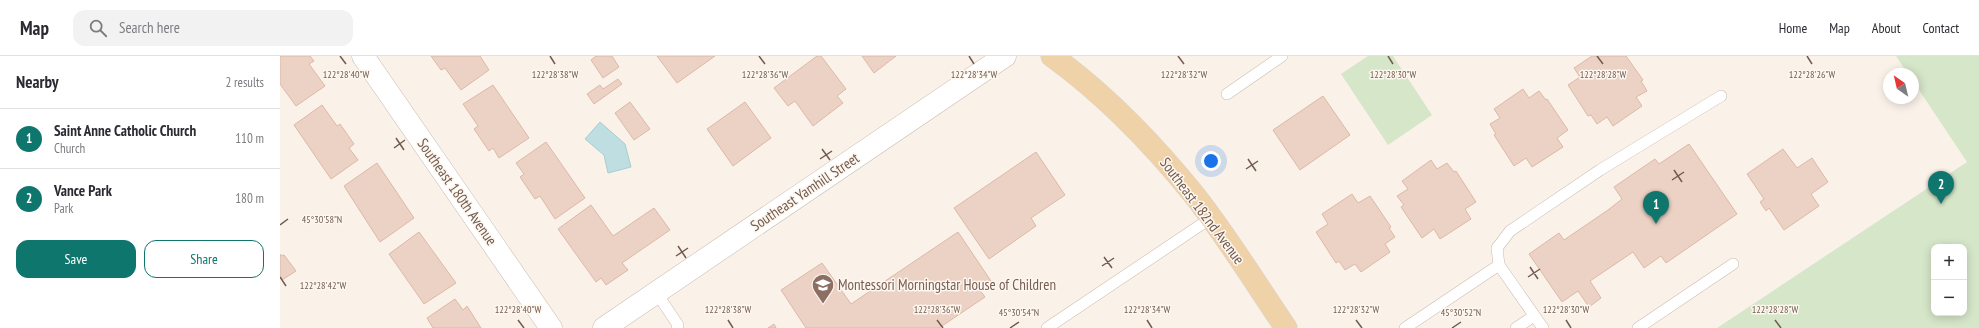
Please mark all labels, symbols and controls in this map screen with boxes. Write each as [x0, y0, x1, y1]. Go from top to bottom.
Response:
search box [73, 10, 353, 46]
text: Map [20, 16, 49, 40]
icon: search [87, 17, 109, 39]
text: Search here [119, 18, 180, 37]
text: Home [1779, 19, 1807, 37]
text: Map [1829, 19, 1850, 37]
text: About [1872, 19, 1901, 37]
text: Contact [1923, 19, 1959, 37]
text: 122°28'40"W [323, 68, 370, 81]
text: 122°28'38"W [532, 68, 579, 81]
text: 122°28'36"W [742, 68, 789, 81]
text: 122°28'34"W [951, 68, 998, 81]
text: 122°28'32"W [1161, 68, 1208, 81]
text: 122°28'30"W [1370, 68, 1417, 81]
text: 122°28'28"W [1580, 68, 1627, 81]
text: 122°28'26"W [1789, 68, 1836, 81]
north arrow [1883, 68, 1919, 104]
text: Nearby [16, 71, 59, 93]
text: 2 results [225, 74, 264, 91]
text: Saint Anne Catholic Church [54, 121, 196, 140]
text: 1 [26, 130, 32, 147]
text: 110 m [235, 130, 264, 147]
street label: Southeast 180th Avenue [413, 134, 501, 249]
text: Church [54, 140, 85, 157]
street label: Southeast Yamhill Street [747, 148, 863, 235]
your location [1201, 151, 1221, 171]
street label: Southeast 182nd Avenue [1156, 154, 1249, 268]
pin: 2 [1928, 171, 1954, 204]
text: Vance Park [54, 181, 112, 200]
text: 2 [26, 190, 32, 207]
text: 180 m [235, 190, 264, 207]
pin: 1 [1643, 191, 1669, 224]
text: Park [54, 200, 73, 217]
text: 45°30'58"N [302, 213, 342, 226]
button: Save [16, 240, 136, 278]
button: Share [144, 240, 264, 278]
map controls [1931, 244, 1967, 316]
button: + [1931, 244, 1967, 280]
school or university icon: Montessori Morningstar House of Children [810, 272, 836, 305]
place label: Montessori Morningstar House of Children [838, 275, 1056, 294]
text: 122°28'42"W [300, 279, 347, 292]
button: − [1931, 280, 1967, 316]
text: 122°28'40"W [495, 303, 542, 316]
text: 122°28'38"W [705, 303, 752, 316]
text: 122°28'36"W [914, 303, 961, 316]
text: 122°28'34"W [1124, 303, 1171, 316]
text: 122°28'32"W [1333, 303, 1380, 316]
text: 122°28'30"W [1543, 303, 1590, 316]
text: 122°28'28"W [1752, 303, 1799, 316]
text: 45°30'54"N [999, 306, 1039, 319]
text: 45°30'52"N [1441, 306, 1481, 319]

